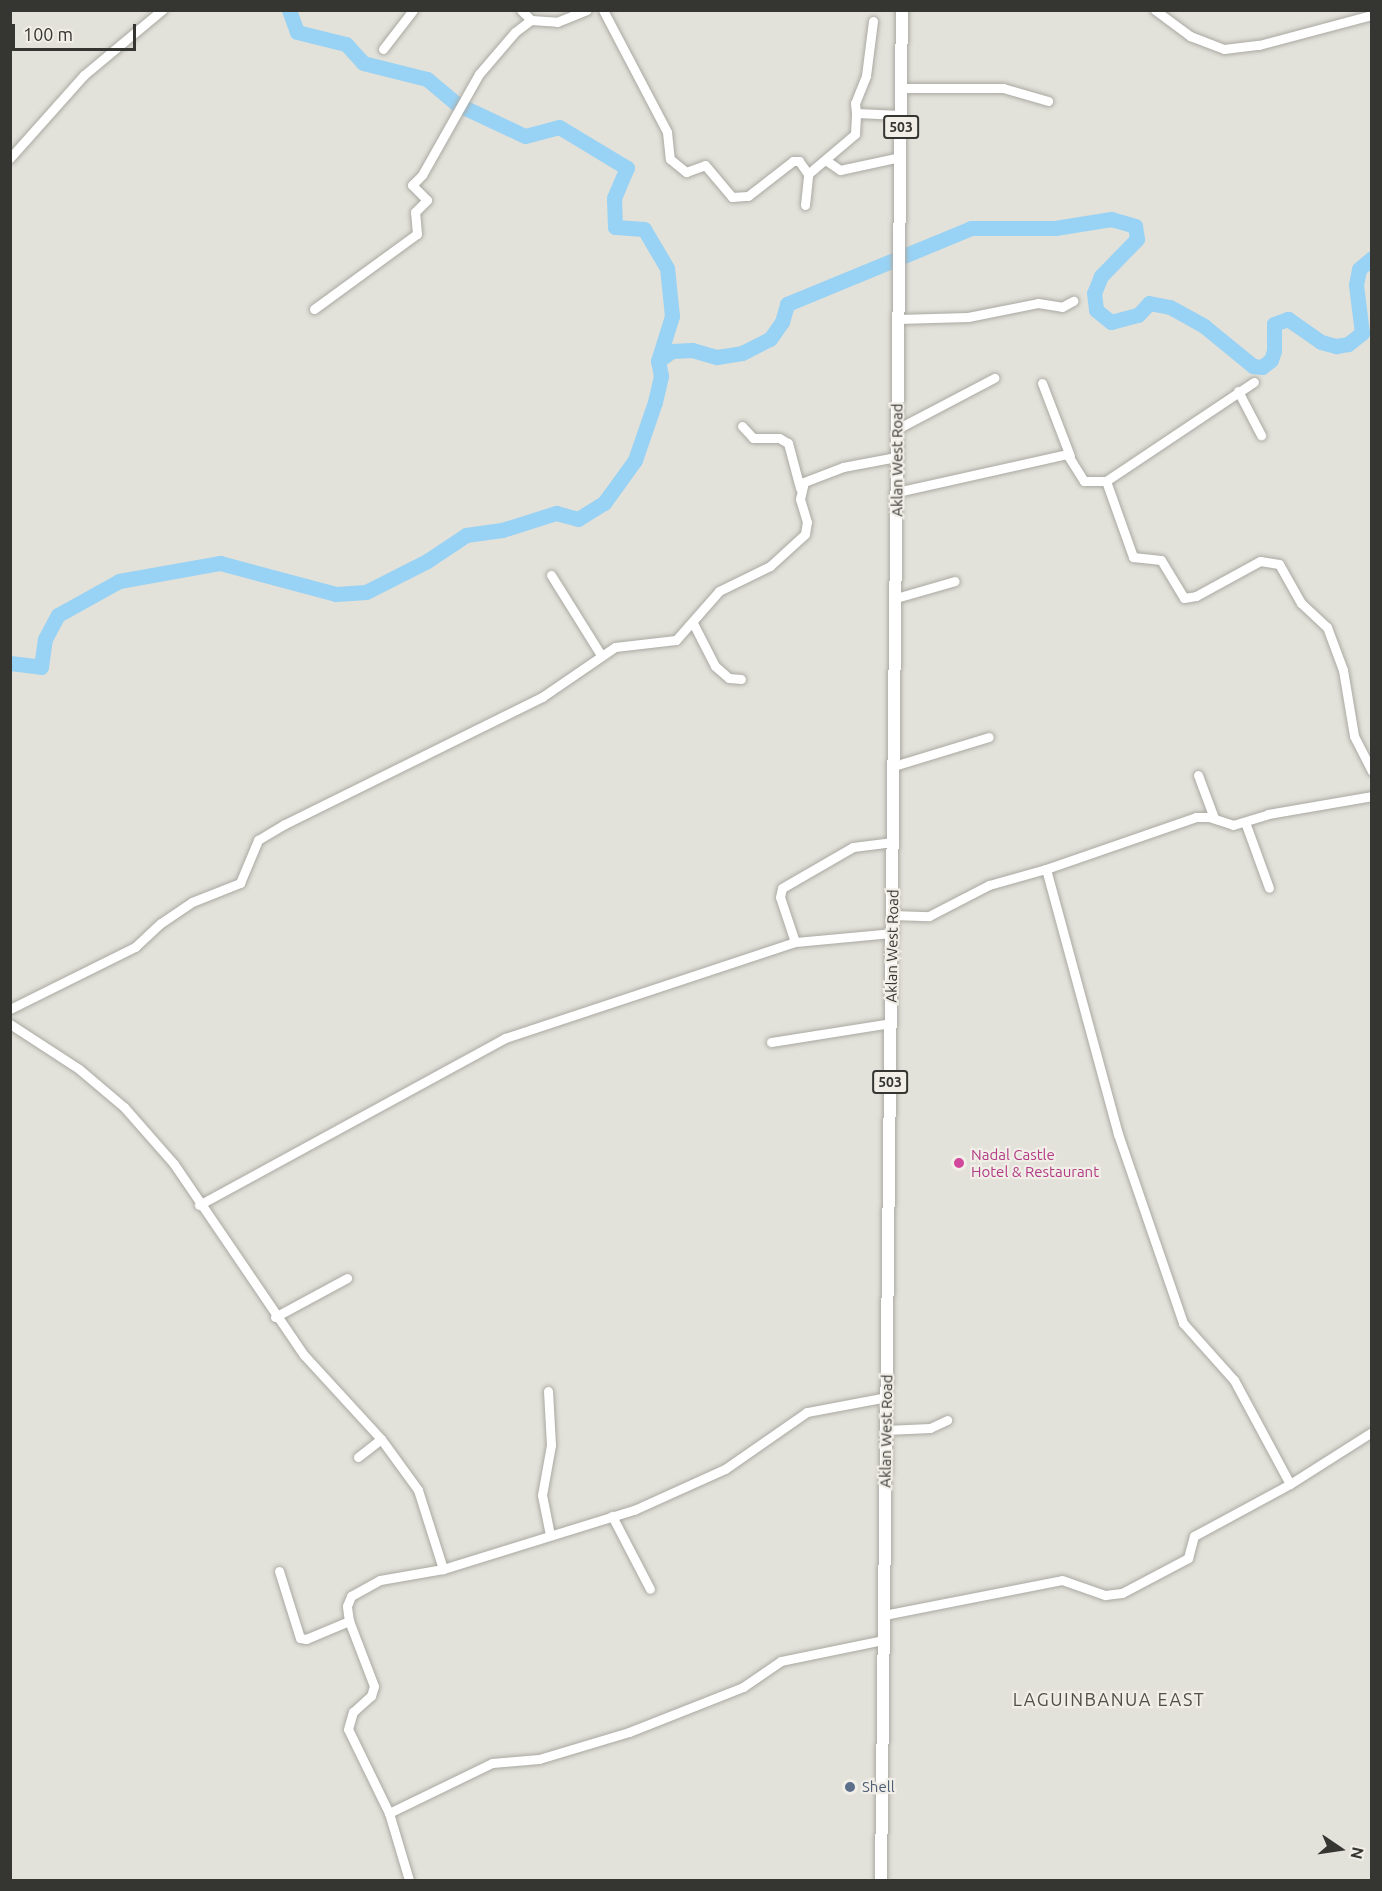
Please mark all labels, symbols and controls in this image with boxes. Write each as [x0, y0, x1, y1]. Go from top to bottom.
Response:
scale bar [15, 12, 140, 50]
text: 100 m [23, 24, 73, 44]
road number: 503 [883, 116, 919, 138]
street label: Aklan West Road [888, 403, 906, 517]
street label: Aklan West Road [882, 889, 902, 1003]
road number: 503 [872, 1071, 908, 1093]
place label: Nadal Castle Hotel & Restaurant [971, 1145, 1099, 1180]
marker: Nadal Castle Hotel & Restaurant [952, 1156, 966, 1170]
street label: Aklan West Road [876, 1374, 896, 1488]
district label: LAGUINBANUA EAST [1013, 1688, 1205, 1710]
place label: Shell [862, 1778, 895, 1796]
marker: Shell [843, 1780, 857, 1794]
north arrow [1310, 1819, 1370, 1879]
text: N [1347, 1845, 1368, 1861]

